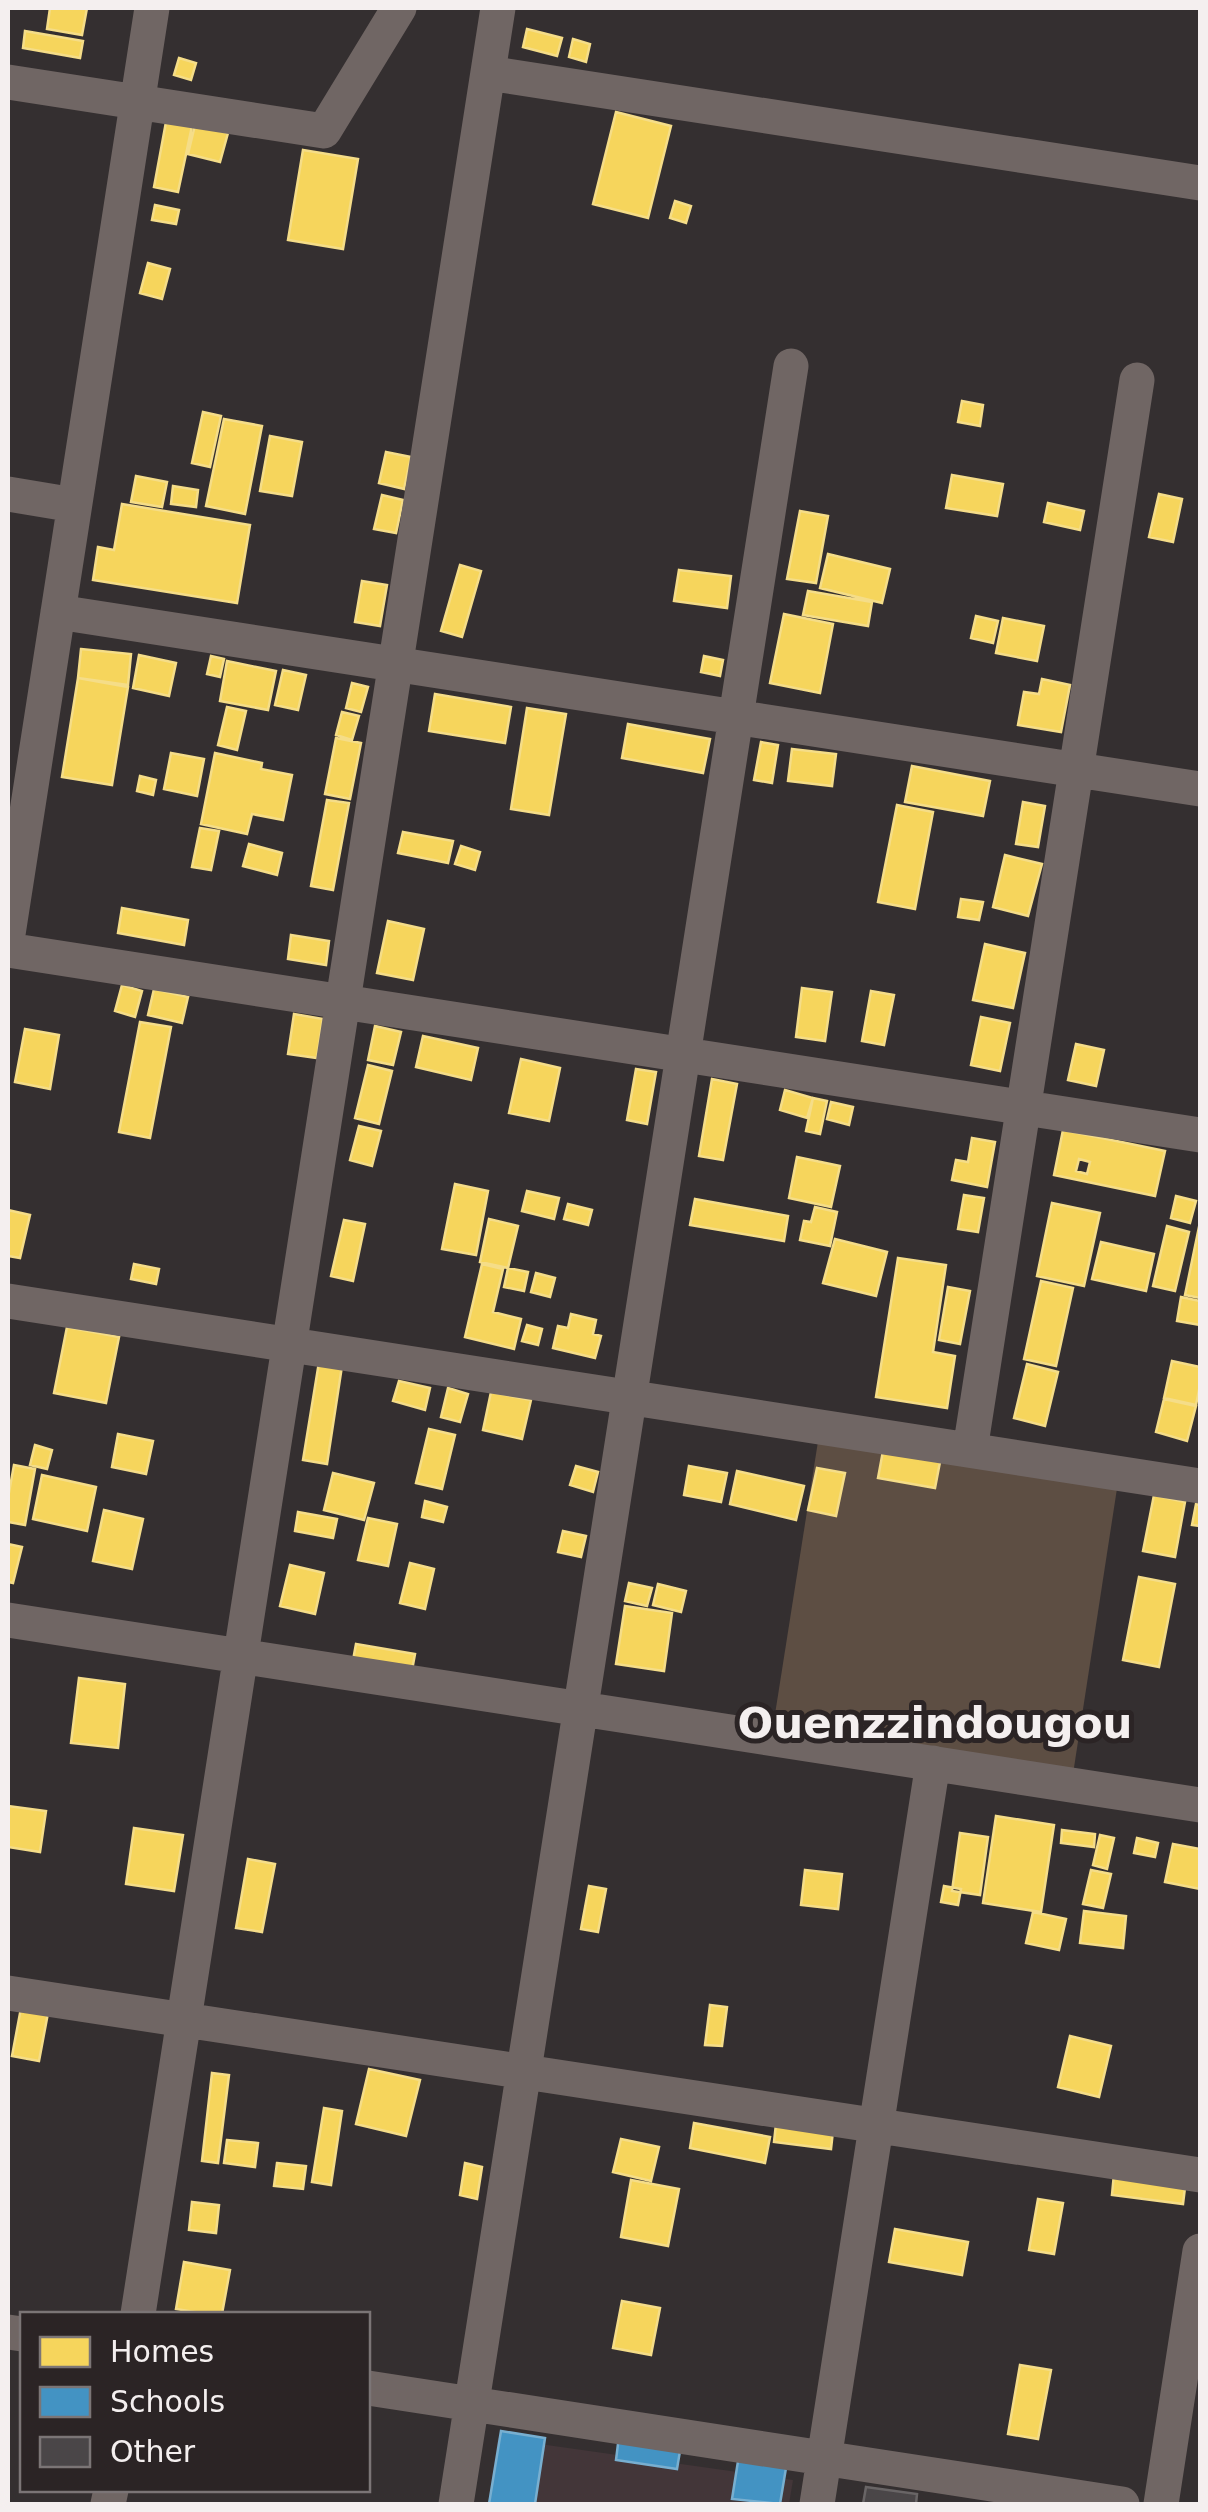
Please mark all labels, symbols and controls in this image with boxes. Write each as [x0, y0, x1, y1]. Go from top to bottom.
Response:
district label: Ouenzzindougou [738, 1699, 1132, 1748]
legend [20, 2312, 370, 2492]
text: Homes [110, 2334, 214, 2369]
text: Schools [110, 2384, 225, 2419]
text: Other [110, 2434, 196, 2469]

